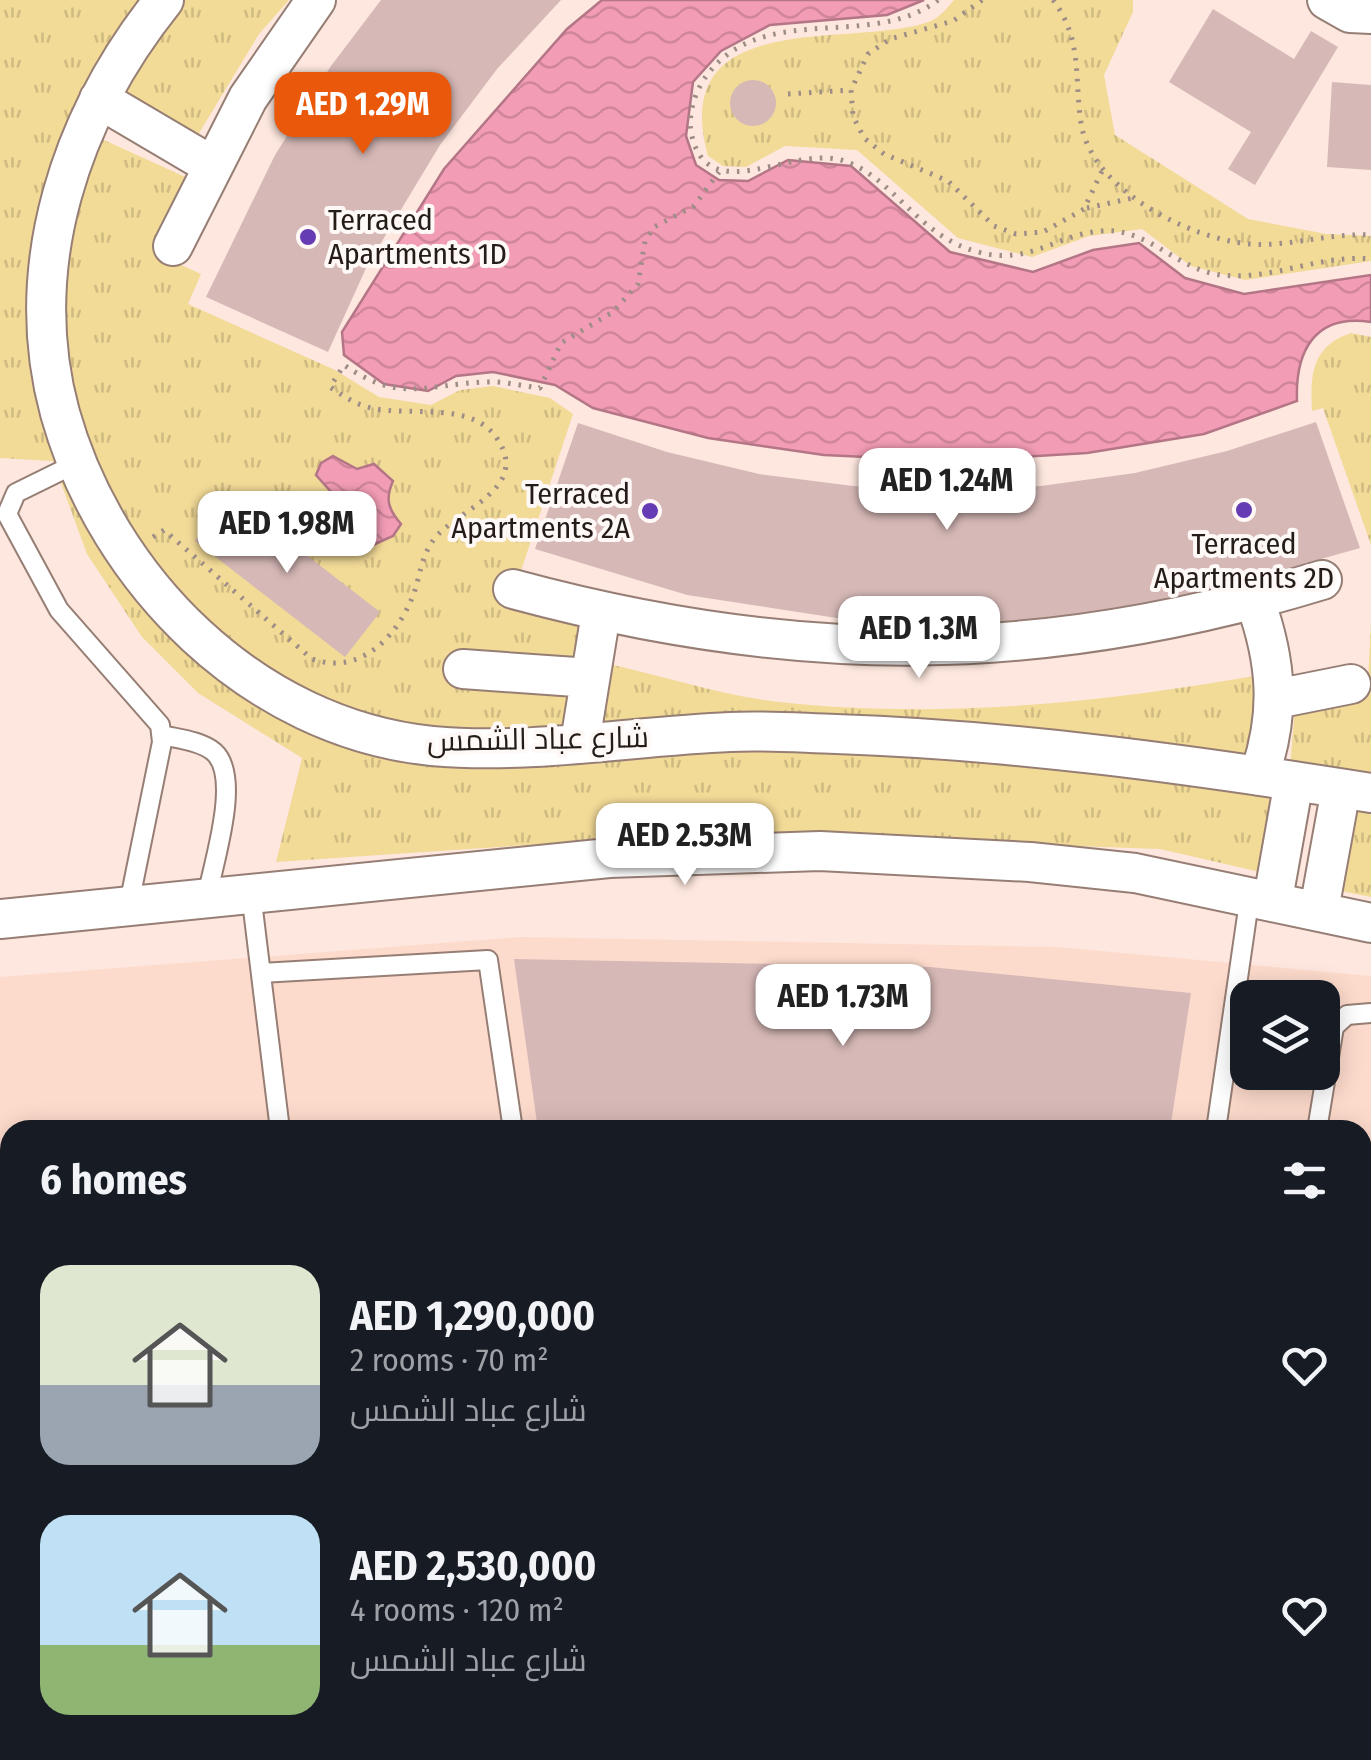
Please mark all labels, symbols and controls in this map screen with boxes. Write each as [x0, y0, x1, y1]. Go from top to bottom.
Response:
pin: AED 1.29M [249, 72, 477, 157]
text: AED 1.29M [296, 85, 430, 123]
place label: Terraced Apartments 1D [328, 202, 507, 272]
marker: Terraced Apartments 1D [297, 226, 319, 248]
pin: AED 1.24M [833, 448, 1061, 533]
text: AED 1.24M [881, 461, 1013, 499]
place label: Terraced Apartments 2A [451, 476, 630, 546]
pin: AED 1.98M [173, 491, 401, 576]
marker: Terraced Apartments 2D [1233, 499, 1255, 521]
marker: Terraced Apartments 2A [639, 500, 661, 522]
text: AED 1.98M [220, 504, 354, 542]
place label: Terraced Apartments 2D [1154, 526, 1334, 596]
pin: AED 1.3M [816, 596, 1022, 681]
text: AED 1.3M [860, 609, 978, 647]
street label: شارع عباد الشمس [427, 719, 649, 761]
pin: AED 2.53M [571, 803, 799, 888]
text: AED 2.53M [618, 816, 752, 854]
pin: AED 1.73M [729, 964, 957, 1049]
text: AED 1.73M [778, 977, 908, 1015]
map controls [1230, 980, 1340, 1090]
button: layers [1230, 980, 1340, 1090]
icon: filters [1277, 1153, 1332, 1208]
text: 6 homes [40, 1155, 187, 1205]
text: AED 1,290,000 [350, 1291, 595, 1341]
icon: home [120, 1305, 240, 1425]
icon: heart [1277, 1338, 1332, 1393]
text: 2 rooms · 70 m² [350, 1341, 549, 1379]
text: شارع عباد الشمس [350, 1391, 587, 1429]
text: AED 2,530,000 [350, 1541, 597, 1591]
icon: home [120, 1555, 240, 1675]
icon: heart [1277, 1588, 1332, 1643]
text: 4 rooms · 120 m² [350, 1591, 564, 1629]
text: شارع عباد الشمس [350, 1641, 587, 1679]

